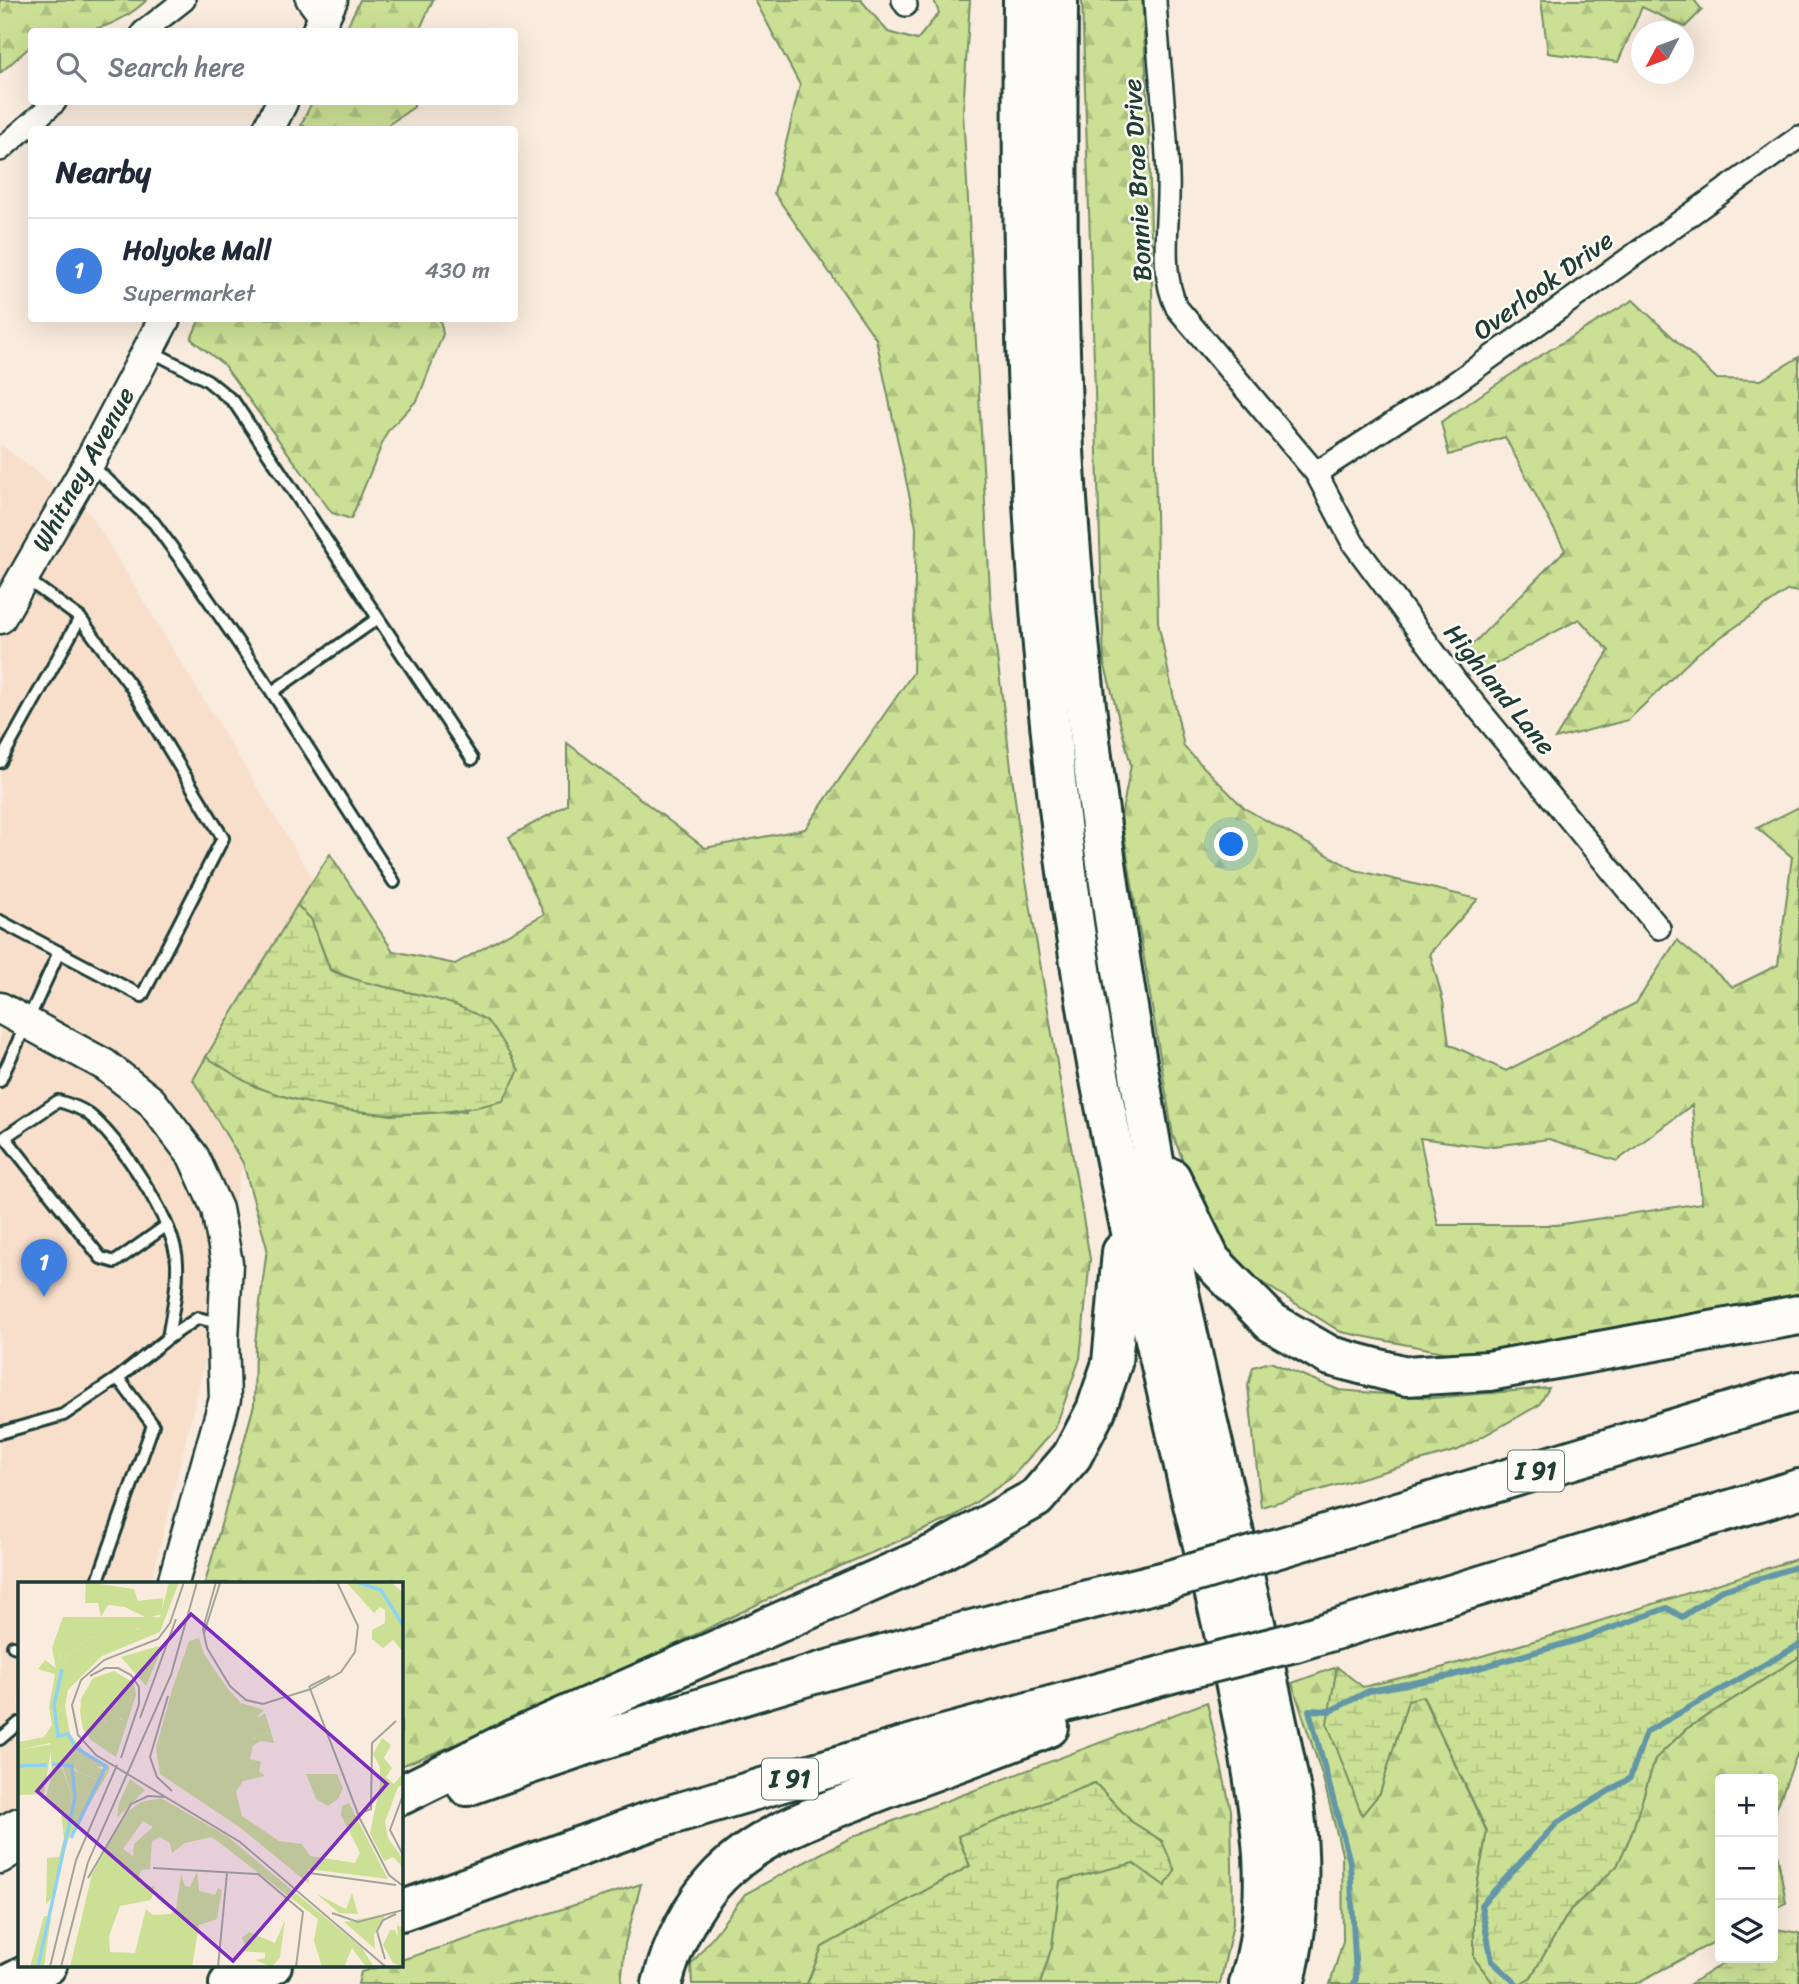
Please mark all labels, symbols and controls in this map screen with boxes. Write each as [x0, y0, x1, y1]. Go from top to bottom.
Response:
north arrow [1631, 21, 1694, 84]
search box [28, 28, 518, 105]
text: Search here [108, 44, 245, 90]
icon: search [52, 48, 90, 86]
street label: Bonnie Brae Drive [1109, 77, 1165, 283]
text: Nearby [56, 145, 151, 199]
street label: Overlook Drive [1462, 218, 1624, 352]
text: Holyoke Mall [123, 227, 271, 273]
text: 1 [74, 250, 84, 291]
text: 430 m [425, 250, 490, 291]
text: Supermarket [123, 273, 255, 314]
street label: Whitney Avenue [19, 378, 147, 560]
street label: Highland Lane [1432, 612, 1568, 766]
your location [1214, 827, 1248, 861]
pin: 1 [21, 1239, 67, 1297]
road number: I 91 [1508, 1450, 1564, 1492]
inset map [18, 1582, 402, 1966]
road number: I 91 [762, 1758, 818, 1800]
map controls [1715, 1774, 1778, 1963]
button: + [1715, 1774, 1778, 1837]
button: − [1715, 1837, 1778, 1900]
button: layers [1715, 1900, 1778, 1963]

